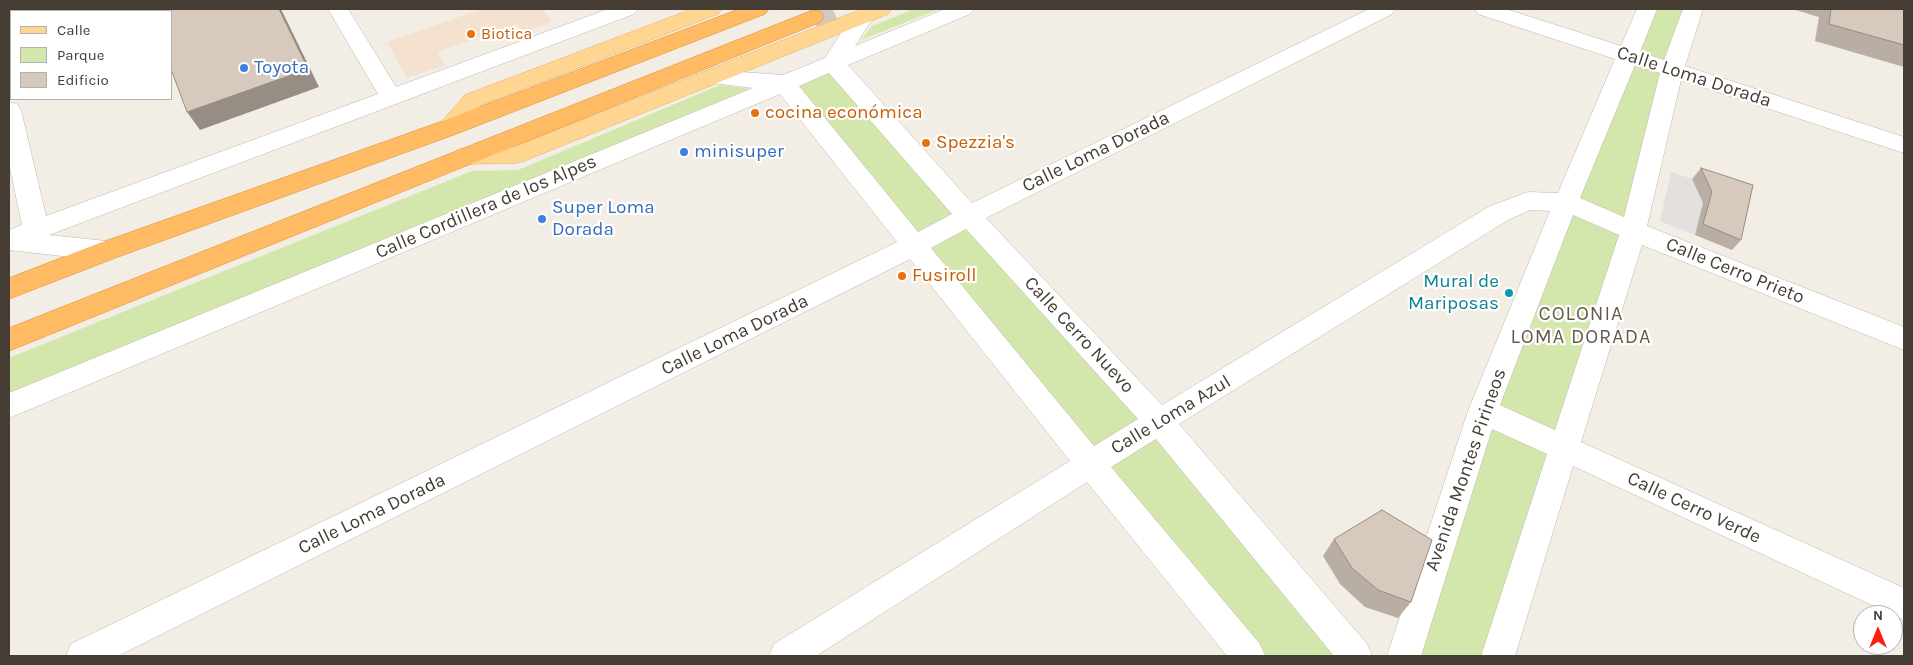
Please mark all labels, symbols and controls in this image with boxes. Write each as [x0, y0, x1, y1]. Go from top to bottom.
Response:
legend [10, 10, 172, 100]
text: Calle [57, 21, 91, 39]
place label: Biotica [481, 24, 532, 44]
marker: Biotica [465, 28, 477, 40]
street label: Calle Loma Dorada [1614, 41, 1774, 113]
text: Parque [57, 46, 105, 64]
place label: Toyota [254, 57, 309, 79]
marker: Toyota [238, 62, 250, 74]
text: Edificio [57, 71, 109, 89]
place label: cocina económica [765, 102, 923, 124]
street label: Calle Loma Dorada [1019, 106, 1173, 198]
marker: cocina económica [749, 107, 761, 119]
place label: Spezzia's [936, 132, 1015, 154]
marker: Spezzia's [920, 137, 932, 149]
place label: minisuper [694, 141, 784, 163]
marker: minisuper [678, 146, 690, 158]
street label: Calle Cordillera de los Alpes [372, 150, 600, 264]
place label: Super Loma Dorada [552, 197, 655, 241]
marker: Super Loma Dorada [536, 213, 548, 225]
street label: Calle Cerro Prieto [1662, 233, 1808, 309]
place label: Fusiroll [912, 265, 977, 287]
marker: Fusiroll [896, 270, 908, 282]
place label: Mural de Mariposas [1408, 271, 1499, 315]
street label: Calle Cerro Nuevo [1019, 272, 1139, 398]
marker: Mural de Mariposas [1503, 287, 1515, 299]
street label: Calle Loma Dorada [658, 289, 812, 381]
district label: COLONIA LOMA DORADA [1509, 302, 1653, 349]
street label: Avenida Montes Pirineos [1421, 366, 1511, 574]
street label: Calle Loma Azul [1107, 370, 1235, 460]
street label: Calle Cerro Verde [1624, 467, 1764, 549]
street label: Calle Loma Dorada [295, 468, 449, 560]
north arrow [1853, 605, 1903, 655]
text: N [1873, 607, 1883, 624]

